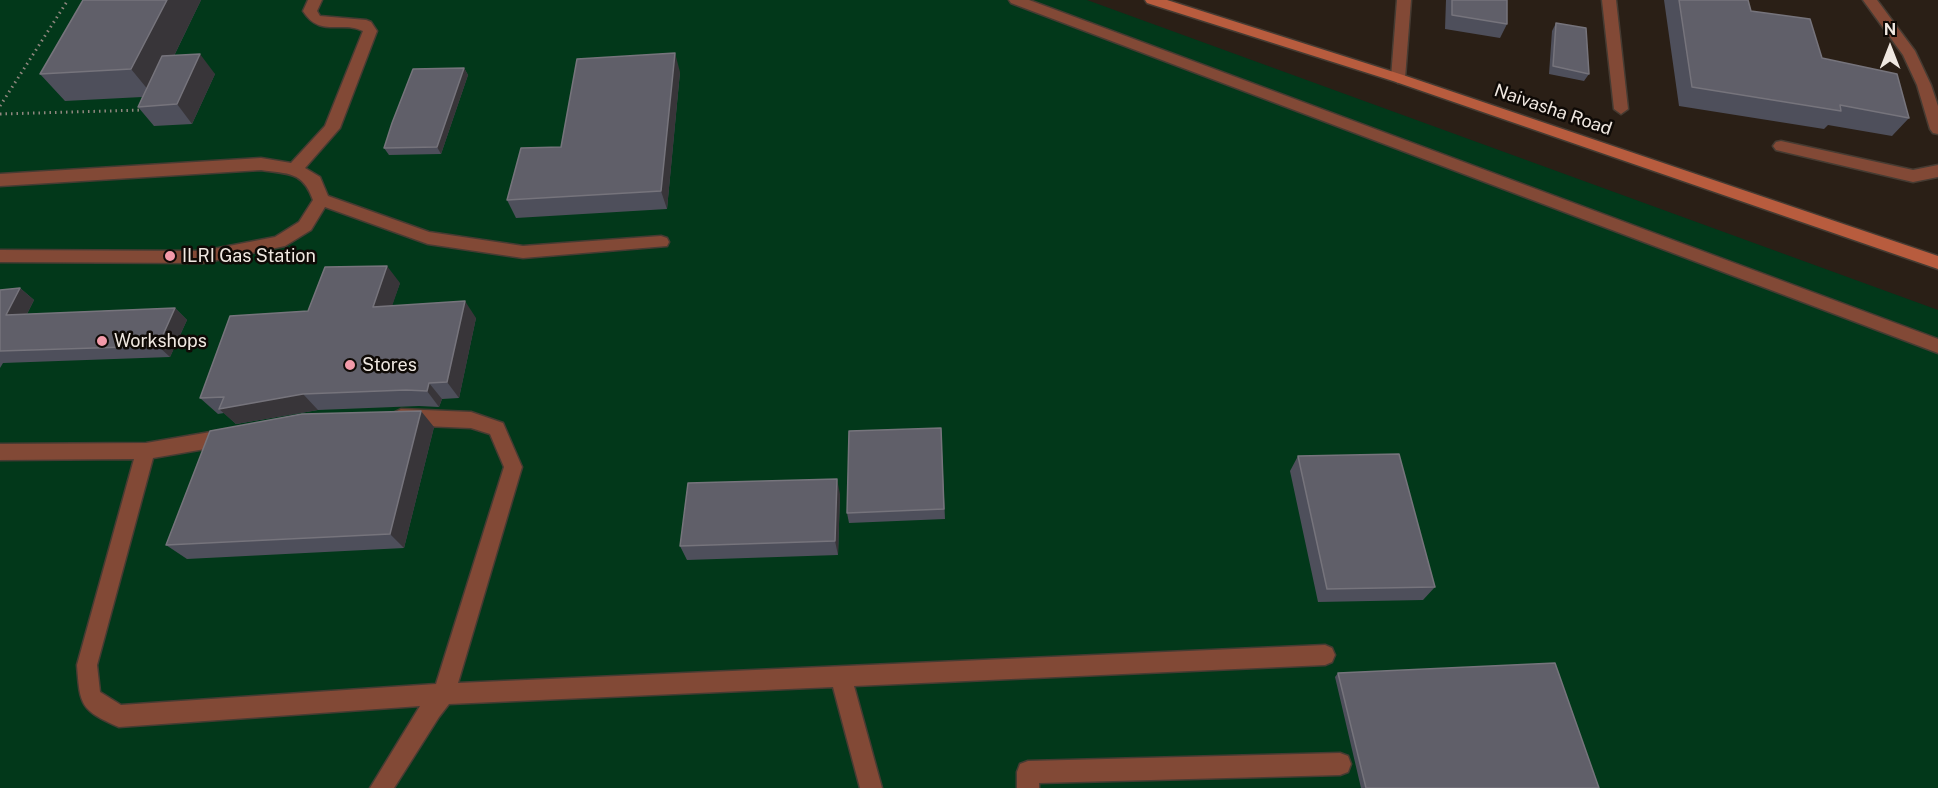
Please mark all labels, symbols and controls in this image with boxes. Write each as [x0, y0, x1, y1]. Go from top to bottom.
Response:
north arrow [1860, 18, 1920, 78]
text: N [1884, 20, 1896, 39]
street label: Naivasha Road [1491, 80, 1615, 140]
place label: ILRI Gas Station [182, 245, 316, 267]
marker: ILRI Gas Station [163, 249, 177, 263]
place label: Workshops [114, 330, 207, 352]
marker: Workshops [95, 334, 109, 348]
place label: Stores [362, 354, 417, 376]
marker: Stores [343, 358, 357, 372]

